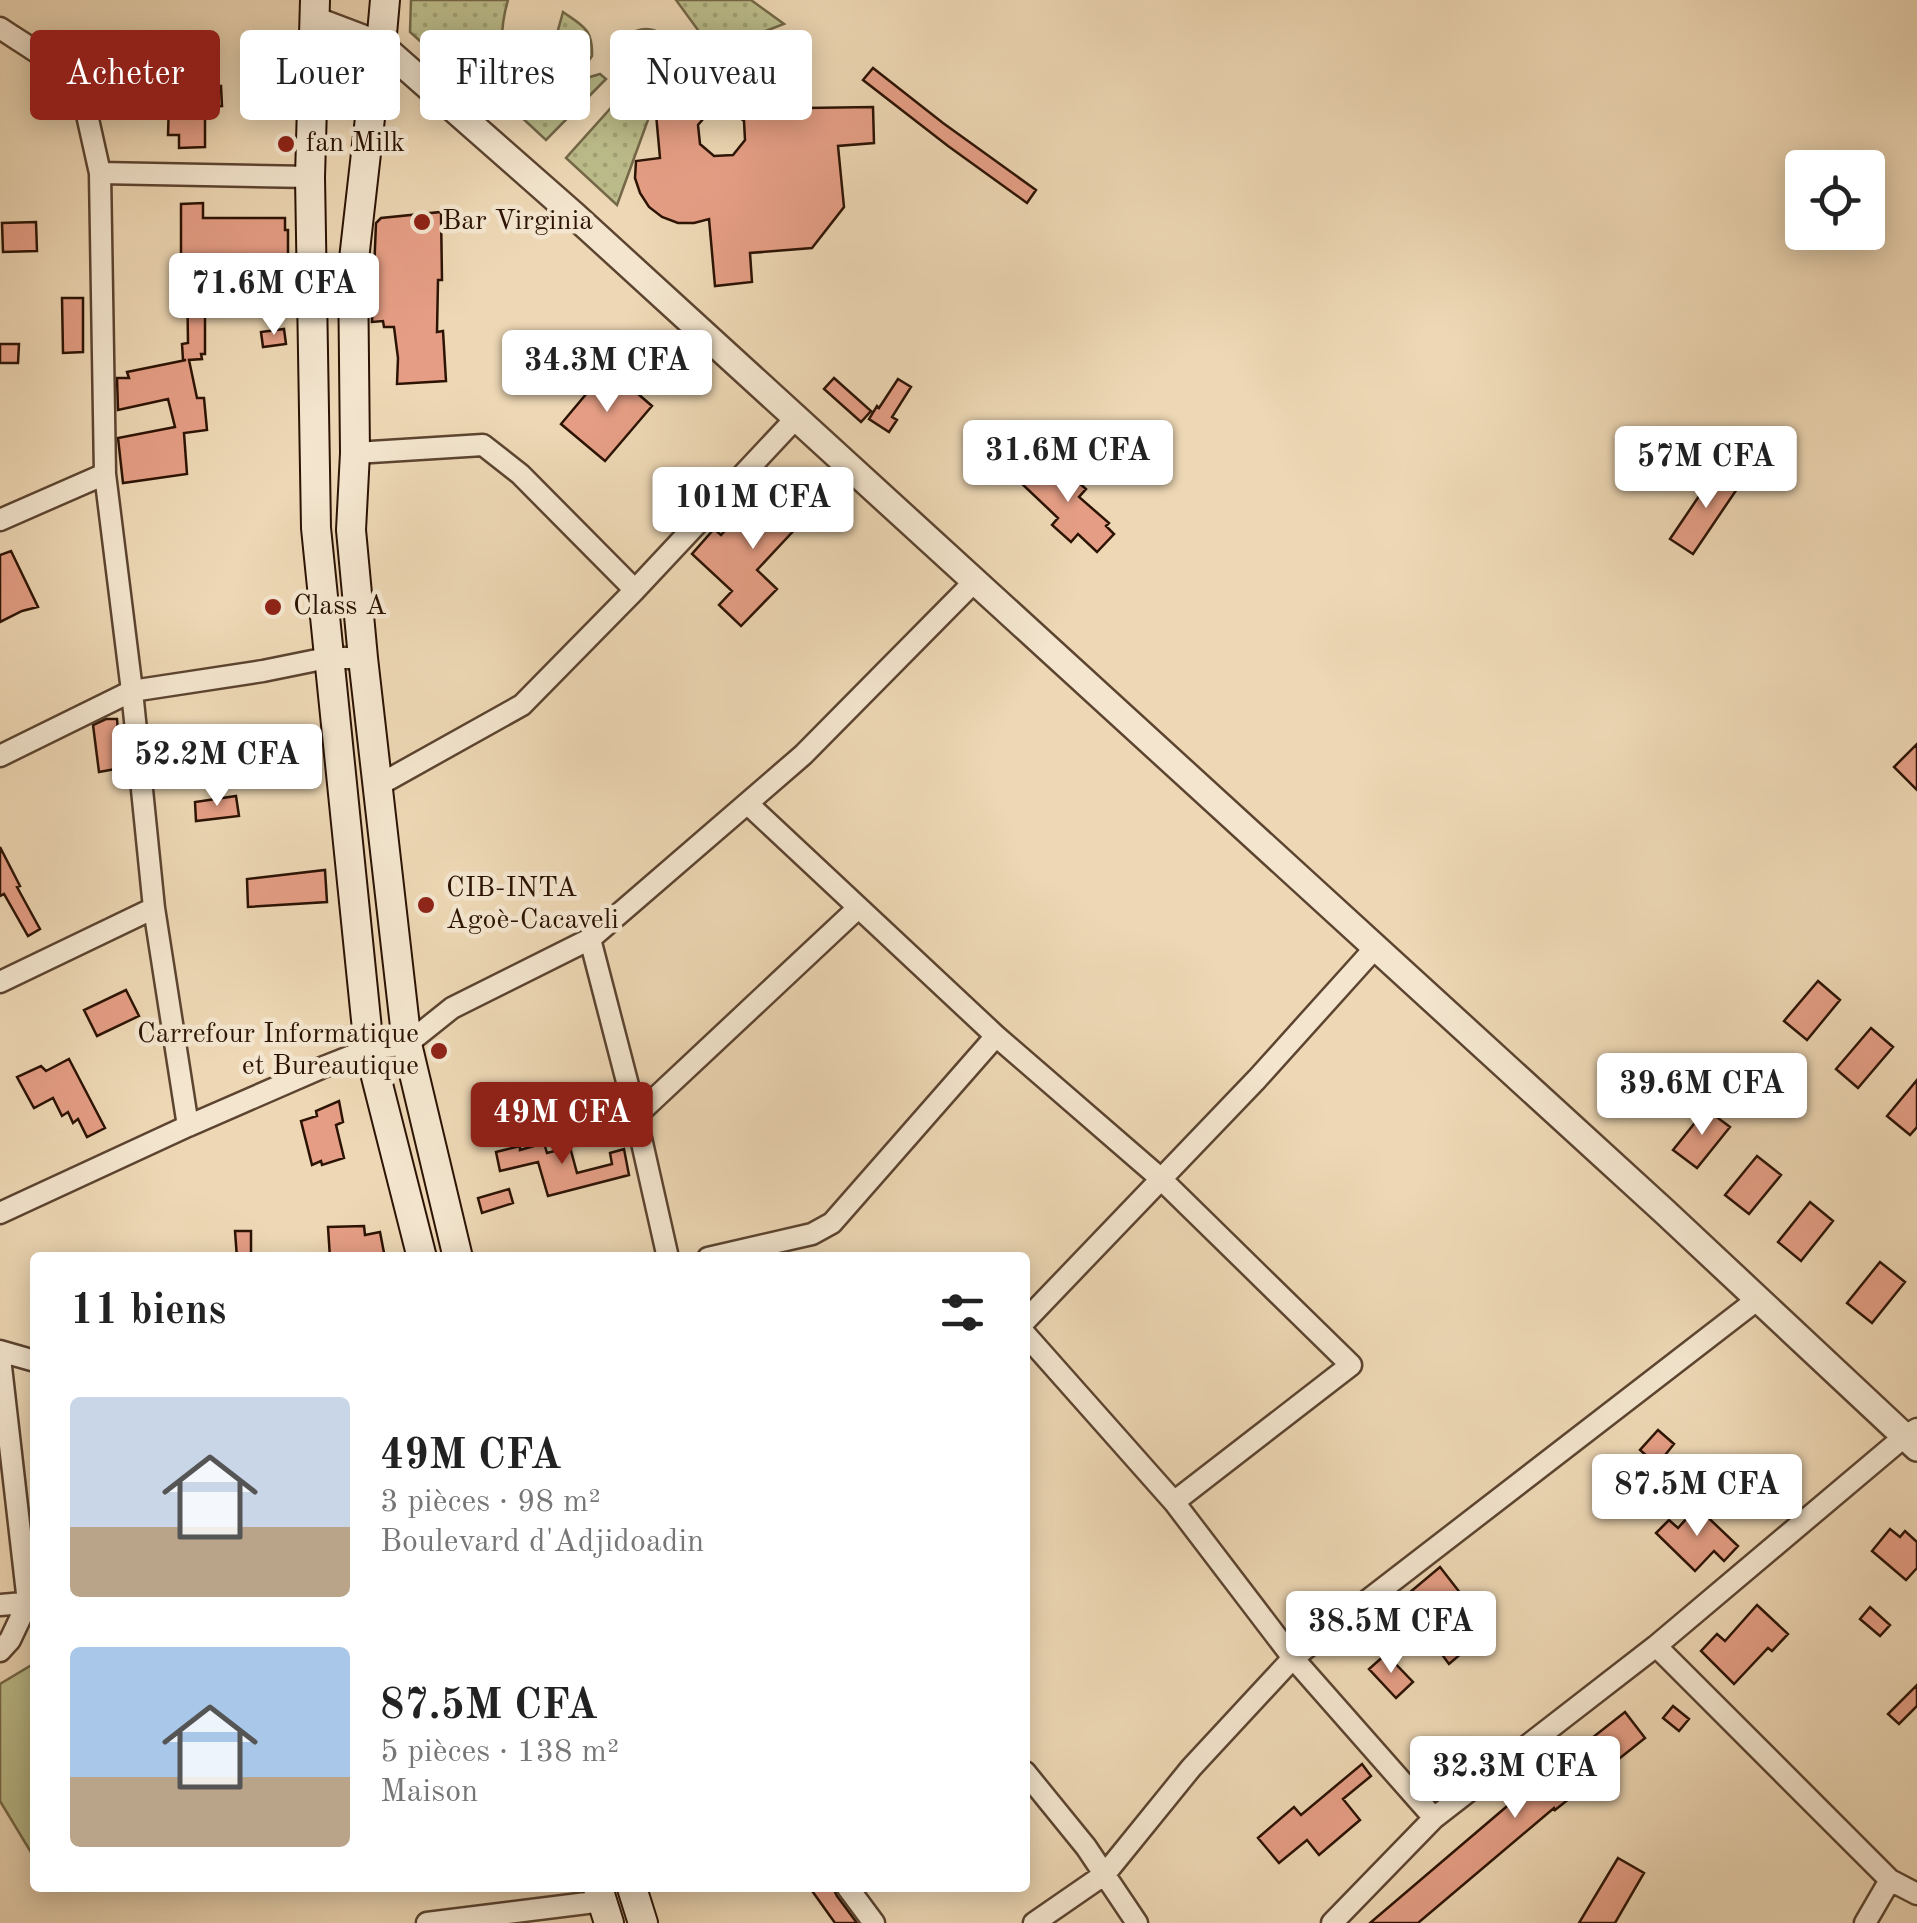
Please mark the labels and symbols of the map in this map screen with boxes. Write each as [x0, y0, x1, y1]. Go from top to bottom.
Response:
place label: fan Milk [306, 130, 405, 158]
marker: fan Milk [275, 133, 297, 155]
place label: Bar Virginia [442, 208, 593, 236]
marker: Bar Virginia [411, 211, 433, 233]
pin: 71.6M CFA [160, 253, 388, 338]
pin: 34.3M CFA [493, 330, 721, 415]
pin: 31.6M CFA [954, 420, 1182, 505]
pin: 57M CFA [1614, 426, 1798, 511]
pin: 101M CFA [650, 467, 856, 552]
place label: Class A [293, 593, 387, 621]
marker: Class A [262, 596, 284, 618]
pin: 52.2M CFA [103, 724, 331, 809]
place label: CIB-INTA Agoè-Cacaveli [446, 875, 619, 935]
marker: CIB-INTA Agoè-Cacaveli [415, 894, 437, 916]
place label: Carrefour Informatique et Bureautique [137, 1021, 419, 1081]
marker: Carrefour Informatique et Bureautique [428, 1040, 450, 1062]
pin: 39.6M CFA [1588, 1053, 1816, 1138]
pin: 49M CFA [470, 1082, 654, 1167]
pin: 87.5M CFA [1583, 1454, 1811, 1539]
pin: 38.5M CFA [1277, 1591, 1505, 1676]
pin: 32.3M CFA [1401, 1736, 1629, 1821]

